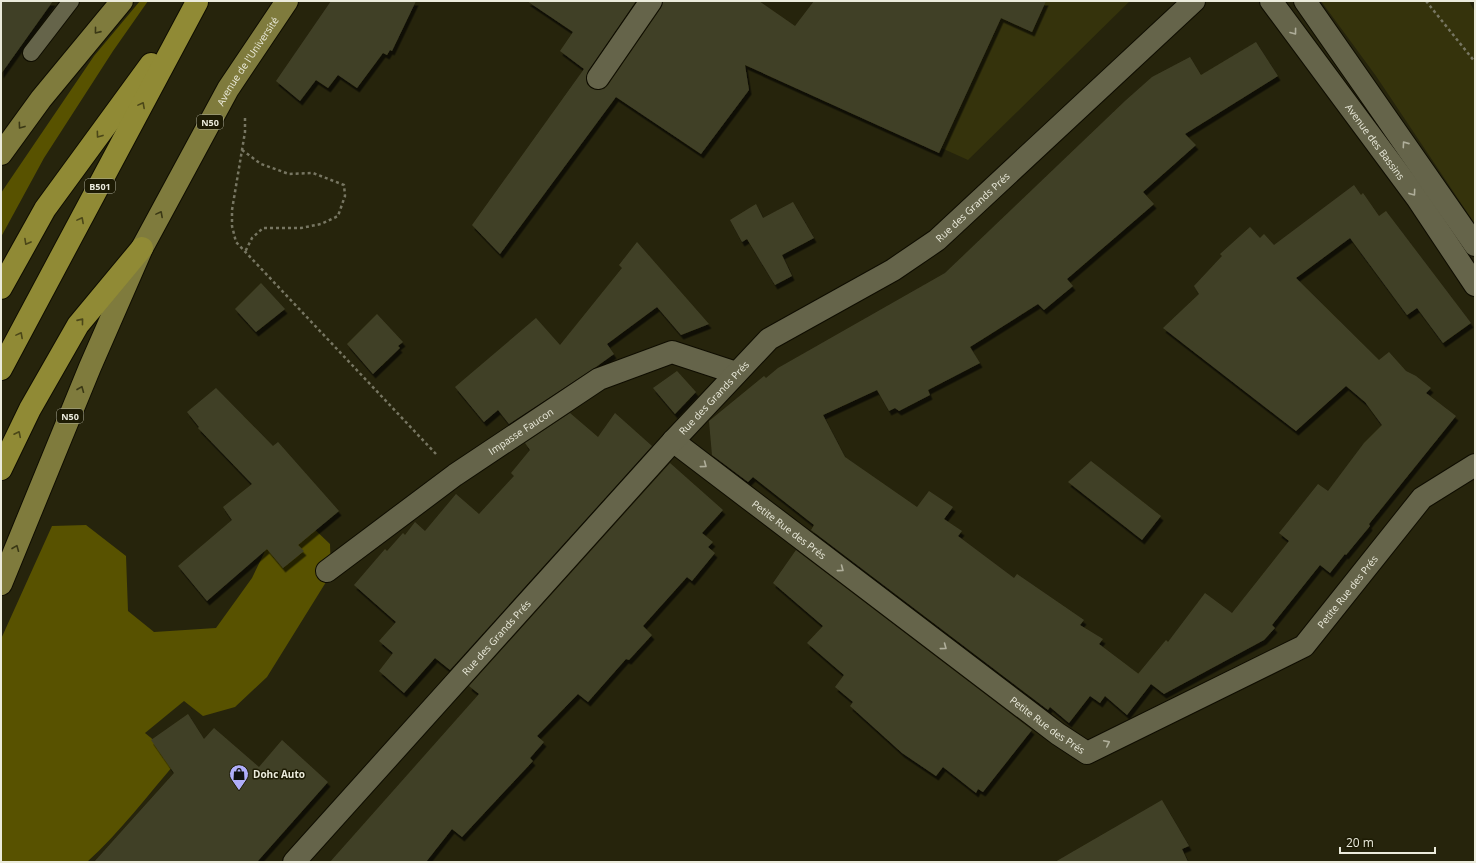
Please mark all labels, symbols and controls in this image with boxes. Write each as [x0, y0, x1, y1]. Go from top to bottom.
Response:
street label: Avenue de l'Université [213, 14, 282, 108]
one-way arrow [95, 27, 102, 34]
one-way arrow [1289, 28, 1296, 35]
street label: Avenue des Bassins [1342, 101, 1408, 183]
one-way arrow [137, 102, 145, 109]
road number: N50 [197, 115, 223, 129]
one-way arrow [19, 122, 26, 129]
one-way arrow [97, 130, 104, 137]
one-way arrow [1402, 141, 1410, 148]
street label: Rue des Grands Prés [932, 169, 1013, 245]
road number: B501 [85, 179, 115, 193]
one-way arrow [1408, 188, 1415, 195]
one-way arrow [156, 211, 163, 218]
one-way arrow [77, 217, 84, 224]
one-way arrow [24, 238, 31, 245]
one-way arrow [77, 318, 84, 325]
one-way arrow [15, 332, 22, 339]
street label: Rue des Grands Prés [676, 357, 752, 438]
one-way arrow [77, 385, 85, 392]
street label: Impasse Faucon [486, 404, 556, 458]
road number: N50 [57, 409, 83, 423]
one-way arrow [13, 431, 21, 438]
one-way arrow [699, 460, 706, 467]
street label: Petite Rue des Prés [749, 497, 829, 562]
one-way arrow [12, 544, 20, 551]
street label: Petite Rue des Prés [1314, 552, 1381, 631]
one-way arrow [836, 564, 843, 571]
street label: Rue des Grands Prés [458, 597, 534, 678]
one-way arrow [940, 643, 947, 650]
street label: Petite Rue des Prés [1007, 693, 1088, 757]
one-way arrow [1103, 740, 1110, 748]
shop icon: Dohc Auto [228, 763, 250, 791]
place label: Dohc Auto [253, 767, 305, 781]
scale bar [1340, 829, 1435, 855]
text: 20 m [1346, 834, 1374, 851]

